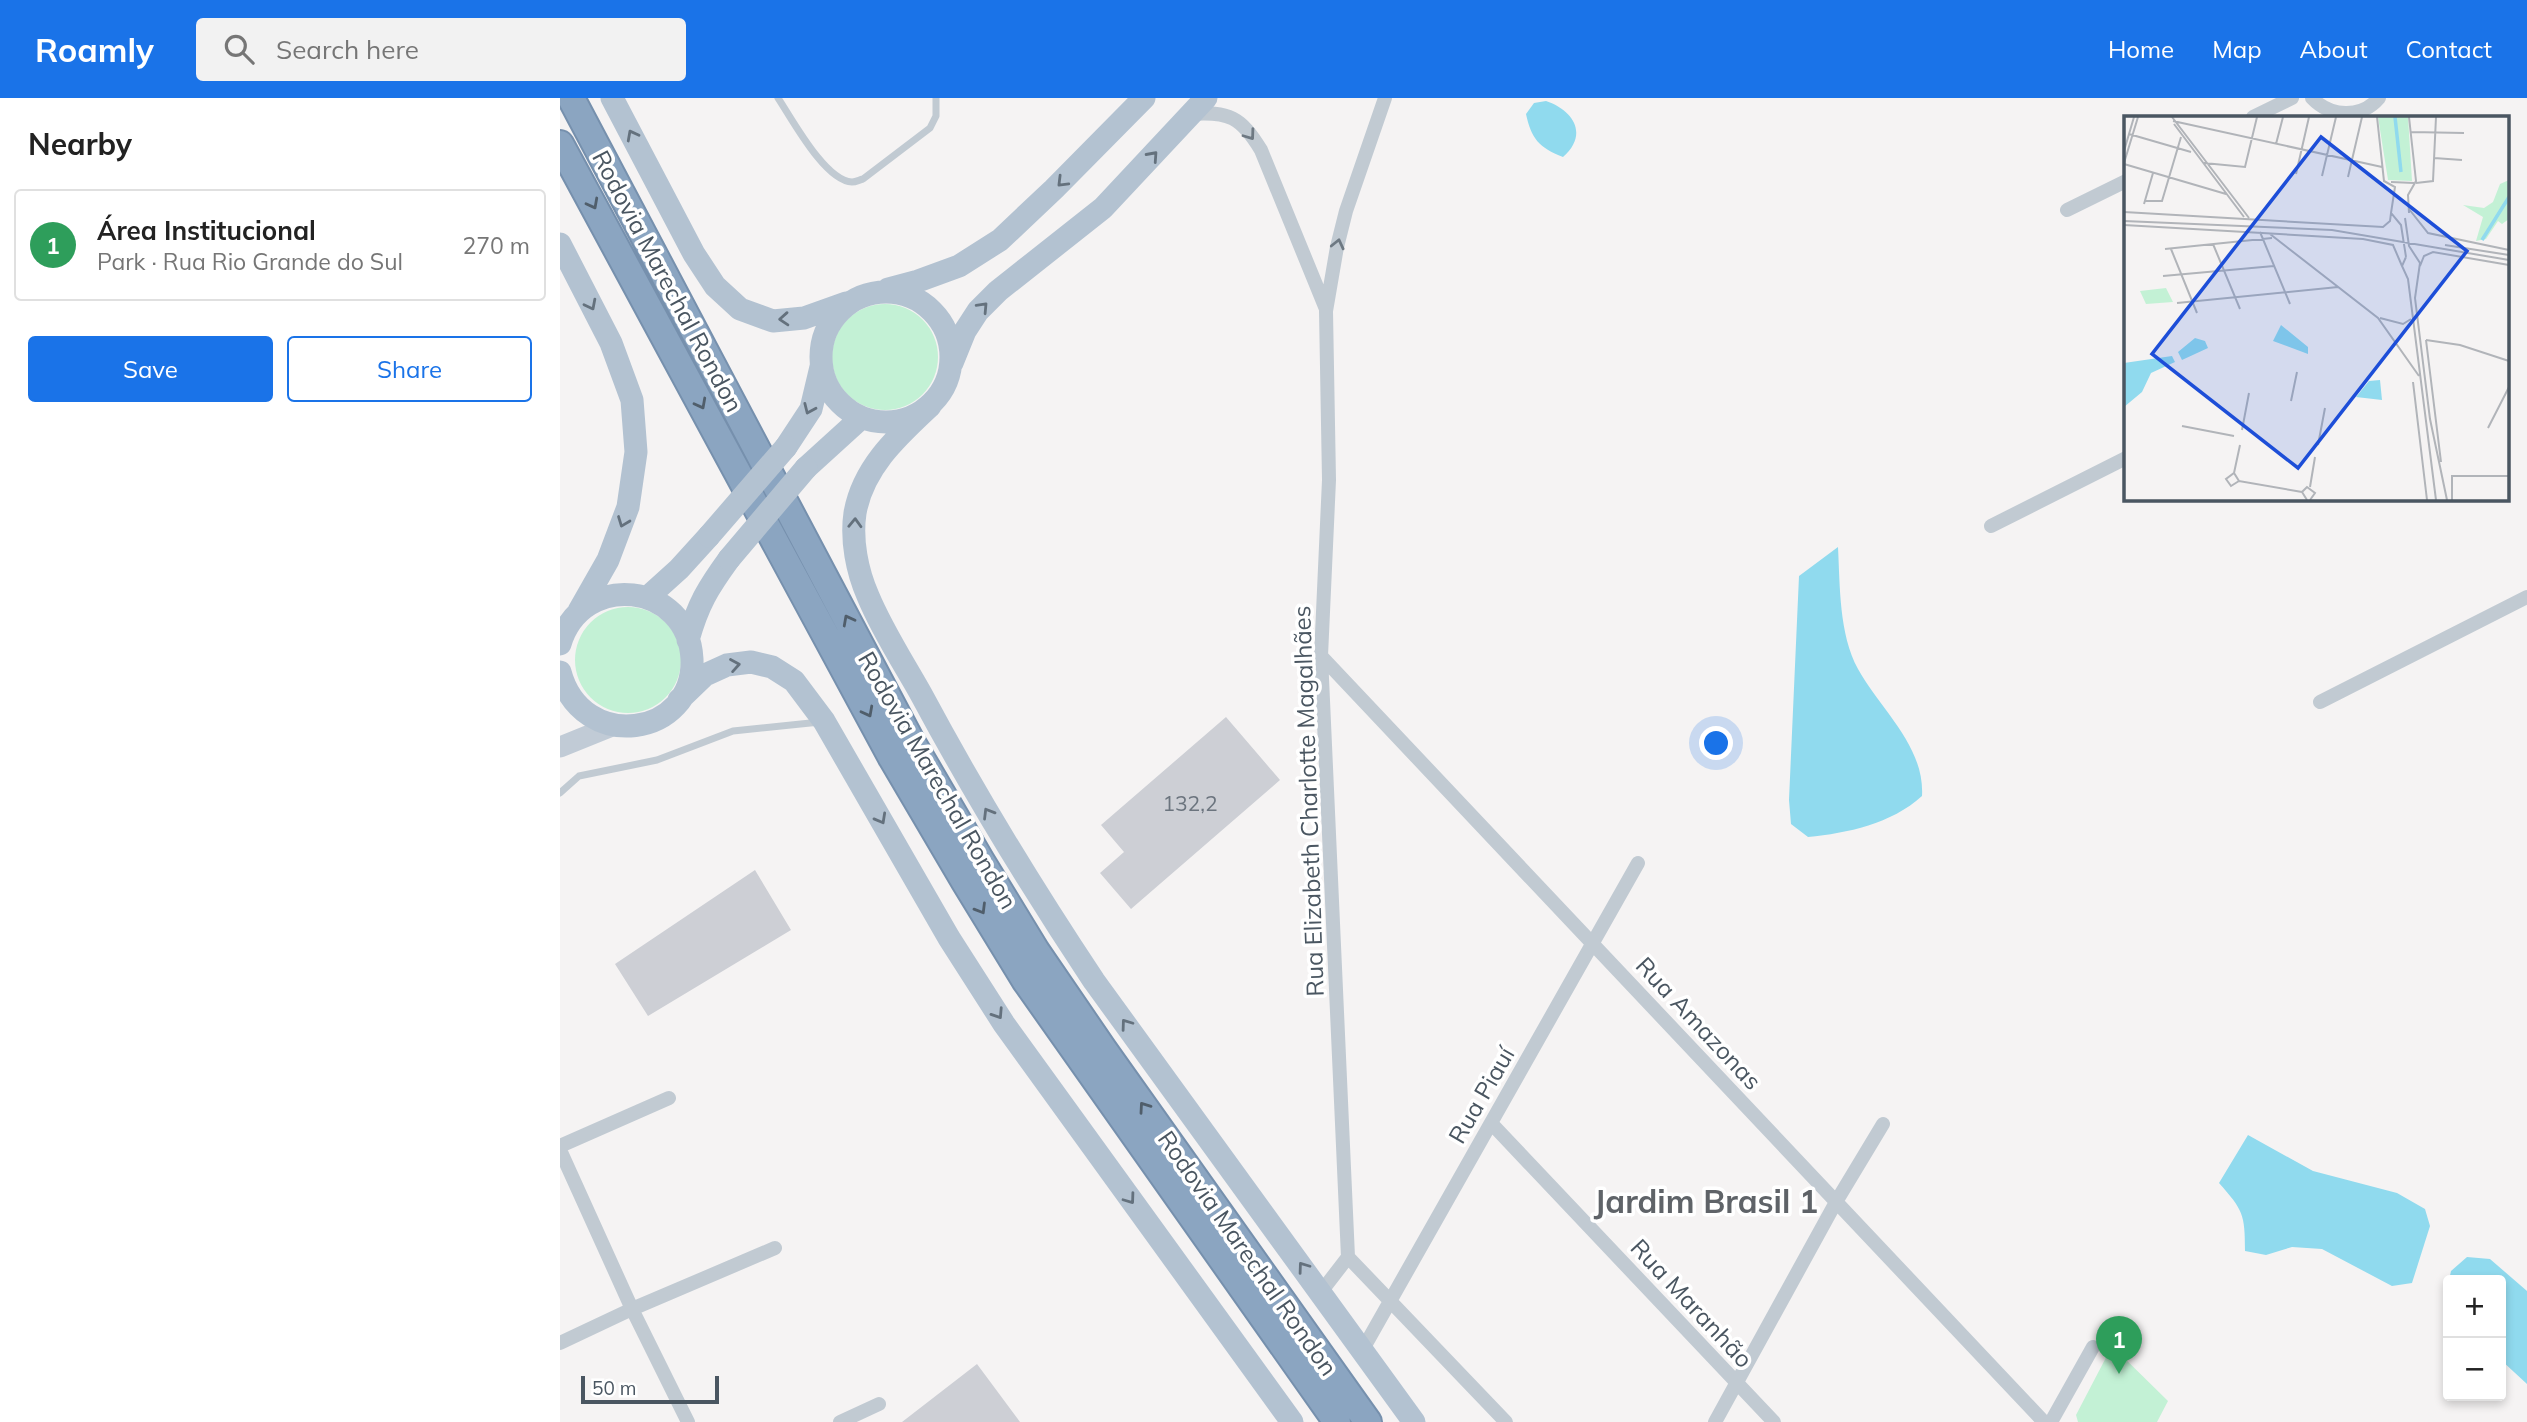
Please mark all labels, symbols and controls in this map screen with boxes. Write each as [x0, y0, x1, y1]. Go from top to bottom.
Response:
search box [196, 18, 686, 81]
text: Roamly [35, 29, 154, 70]
icon: search [220, 30, 258, 68]
text: Search here [276, 33, 419, 66]
text: Home [2108, 34, 2174, 64]
text: Map [2212, 34, 2262, 64]
text: About [2300, 34, 2368, 64]
text: Contact [2406, 34, 2492, 64]
inset map [2124, 116, 2510, 500]
text: Nearby [28, 125, 132, 163]
one-way arrow [1242, 127, 1255, 140]
one-way arrow [626, 130, 640, 143]
street label: Rodovia Marechal Rondon [586, 145, 750, 417]
one-way arrow [1145, 151, 1157, 164]
one-way arrow [1058, 173, 1071, 186]
one-way arrow [584, 197, 598, 209]
text: Área Institucional [97, 214, 316, 247]
text: 1 [46, 231, 60, 260]
text: 270 m [462, 231, 530, 260]
one-way arrow [1330, 238, 1345, 250]
text: Park · Rua Rio Grande do Sul [97, 247, 403, 276]
one-way arrow [583, 297, 597, 310]
one-way arrow [975, 302, 987, 315]
one-way arrow [778, 312, 789, 327]
button: Save [28, 336, 273, 402]
button: Share [287, 336, 532, 402]
one-way arrow [693, 397, 706, 409]
one-way arrow [803, 402, 817, 414]
one-way arrow [617, 515, 631, 527]
one-way arrow [848, 518, 863, 529]
street label: Rua Elizabeth Charlotte Magalhães [1286, 605, 1330, 997]
one-way arrow [843, 615, 856, 627]
street label: Rodovia Marechal Rondon [852, 646, 1024, 914]
one-way arrow [729, 658, 741, 673]
one-way arrow [859, 704, 873, 717]
your location [1699, 726, 1733, 760]
house number: 132,2 [1162, 790, 1218, 816]
one-way arrow [983, 807, 996, 820]
one-way arrow [873, 812, 886, 824]
one-way arrow [973, 901, 986, 914]
street label: Rua Amazonas [1630, 950, 1768, 1096]
one-way arrow [989, 1007, 1002, 1020]
one-way arrow [1122, 1019, 1134, 1032]
street label: Rua Piauí [1441, 1040, 1521, 1149]
one-way arrow [1140, 1102, 1152, 1115]
street label: Rodovia Marechal Rondon [1152, 1125, 1344, 1381]
district label: Jardim Brasil 1 [1594, 1181, 1818, 1221]
one-way arrow [1122, 1191, 1135, 1204]
street label: Rua Maranhão [1625, 1232, 1759, 1374]
one-way arrow [1299, 1262, 1311, 1275]
map controls [2443, 1275, 2506, 1401]
button: + [2443, 1275, 2506, 1338]
pin: 1 [2096, 1316, 2142, 1374]
button: − [2443, 1338, 2506, 1401]
scale bar [581, 1373, 719, 1405]
text: 50 m [592, 1376, 636, 1400]

